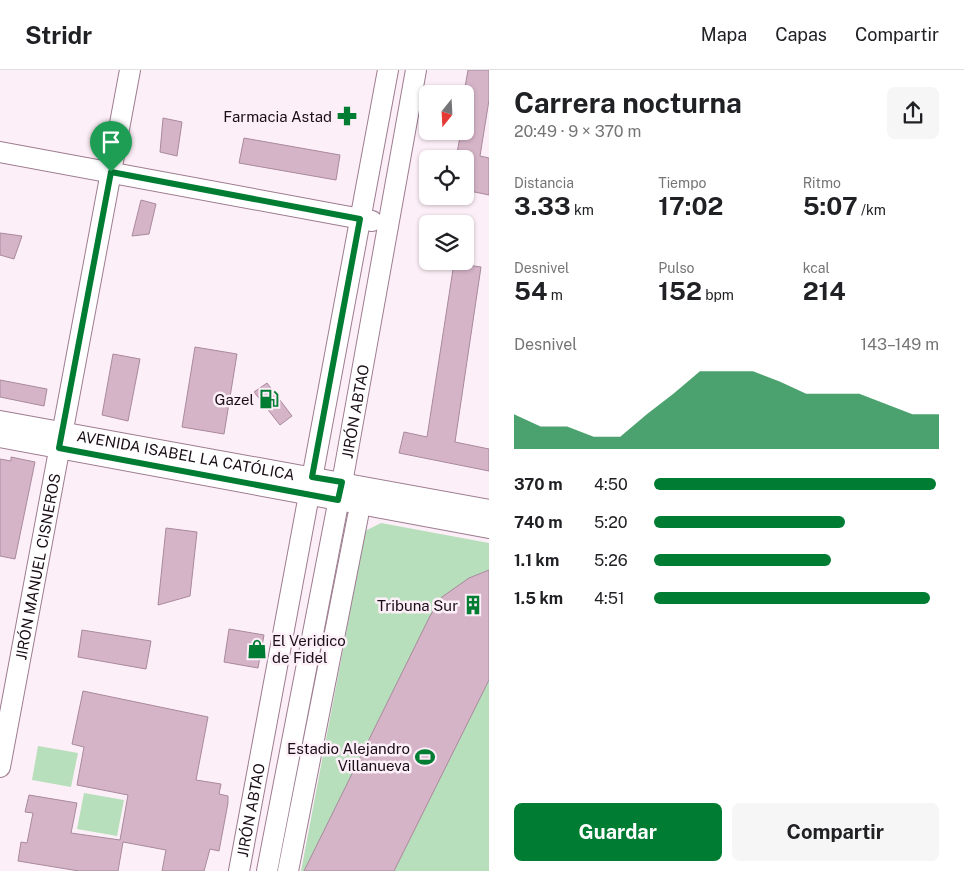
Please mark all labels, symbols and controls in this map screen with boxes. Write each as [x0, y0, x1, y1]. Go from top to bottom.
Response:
text: Stridr [25, 21, 92, 49]
text: Mapa [701, 24, 747, 45]
text: Capas [775, 24, 827, 45]
text: Compartir [855, 24, 939, 45]
north arrow [419, 85, 474, 140]
map controls [419, 85, 474, 270]
text: Carrera nocturna [514, 86, 742, 119]
button: share [887, 87, 939, 139]
pharmacy icon: Farmacia Astad [336, 105, 358, 127]
place label: Farmacia Astad [223, 108, 332, 125]
pin [90, 121, 132, 172]
text: 20:49 · 9 × 370 m [514, 122, 641, 141]
icon: arrive [97, 128, 125, 156]
button: locate [419, 150, 474, 205]
text: Distancia [514, 175, 574, 191]
text: Tiempo [658, 175, 706, 191]
text: Ritmo [803, 175, 841, 191]
text: 3.33 [514, 191, 571, 221]
text: 17:02 [658, 191, 723, 221]
text: 5:07 [803, 191, 858, 221]
text: km [571, 202, 594, 218]
text: /km [858, 202, 886, 218]
button: layers [419, 215, 474, 270]
text: Desnivel [514, 260, 569, 276]
text: Pulso [658, 260, 694, 276]
text: kcal [803, 260, 830, 276]
text: 54 [514, 276, 547, 306]
text: 152 [658, 276, 702, 306]
text: 214 [803, 276, 846, 306]
text: m [547, 287, 563, 303]
text: bpm [702, 287, 734, 303]
text: Desnivel [514, 335, 577, 354]
text: 143–149 m [860, 335, 939, 354]
street label: JIRÓN ABTAO [338, 363, 372, 460]
fuel station icon: Gazel [258, 388, 280, 410]
place label: Gazel [215, 391, 254, 408]
street label: AVENIDA ISABEL LA CATÓLICA [76, 427, 297, 483]
street label: JIRÓN MANUEL CISNEROS [12, 472, 63, 661]
text: 370 m [514, 475, 563, 494]
text: 4:50 [594, 475, 628, 494]
text: 740 m [514, 513, 563, 532]
text: 5:20 [594, 513, 628, 532]
text: 1.1 km [514, 551, 559, 570]
text: 5:26 [594, 551, 628, 570]
text: 1.5 km [514, 589, 563, 608]
text: 4:51 [594, 589, 624, 608]
building icon: Tribuna Sur [462, 594, 484, 616]
place label: Tribuna Sur [377, 597, 458, 614]
place label: El Veridico de Fidel [272, 632, 346, 666]
shop icon: El Veridico de Fidel [246, 638, 268, 660]
place label: Estadio Alejandro Villanueva [287, 740, 410, 774]
sports icon: Estadio Alejandro Villanueva [414, 746, 436, 768]
street label: JIRÓN ABTAO [233, 762, 267, 858]
button: Guardar [514, 803, 722, 861]
button: Compartir [732, 803, 939, 861]

